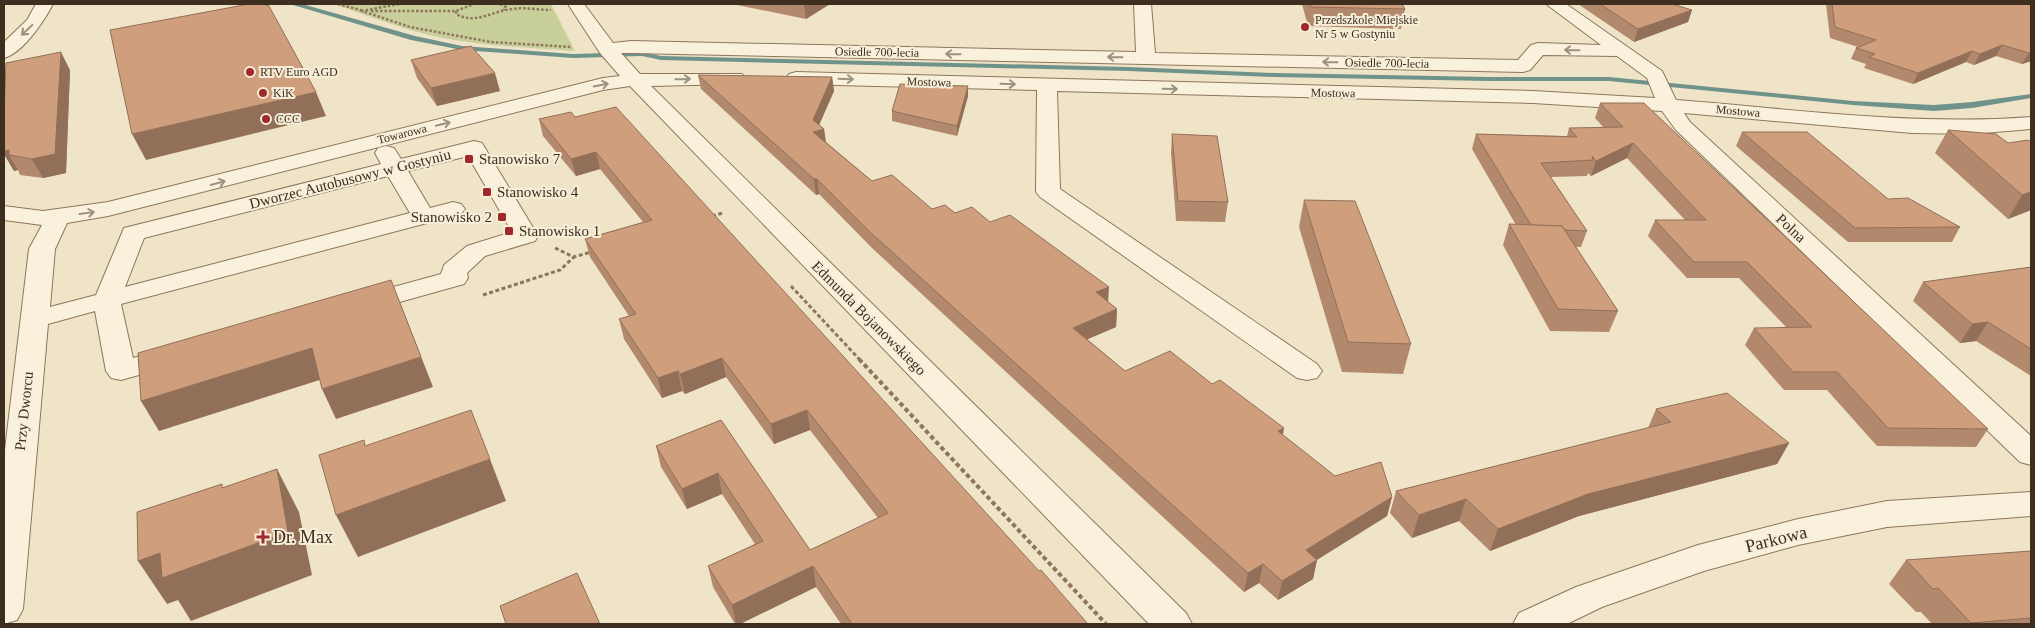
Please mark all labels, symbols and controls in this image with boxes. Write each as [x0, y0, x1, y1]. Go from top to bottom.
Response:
place label: Przedszkole Miejskie Nr 5 w Gostyniu [1315, 13, 1418, 41]
marker: Przedszkole Miejskie Nr 5 w Gostyniu [1299, 21, 1311, 33]
one-way arrow [21, 24, 33, 36]
street label: Osiedle 700-lecia [835, 44, 920, 60]
one-way arrow [1565, 45, 1581, 55]
one-way arrow [945, 49, 961, 59]
one-way arrow [1107, 52, 1124, 62]
street label: Osiedle 700-lecia [1345, 55, 1430, 71]
one-way arrow [1322, 57, 1338, 67]
place label: RTV Euro AGD [260, 65, 338, 79]
marker: RTV Euro AGD [244, 66, 256, 78]
one-way arrow [675, 74, 691, 83]
street label: Mostowa [906, 74, 952, 90]
one-way arrow [837, 75, 853, 84]
one-way arrow [1000, 79, 1016, 89]
one-way arrow [593, 80, 609, 90]
one-way arrow [1162, 84, 1178, 93]
place label: KiK [273, 86, 294, 100]
street label: Mostowa [1311, 86, 1356, 100]
marker: KiK [257, 87, 269, 99]
street label: Mostowa [1715, 102, 1762, 120]
place label: CCC [276, 112, 300, 126]
marker: CCC [260, 113, 272, 125]
one-way arrow [435, 119, 451, 128]
street label: Towarowa [376, 121, 429, 147]
street label: Dworzec Autobusowy w Gostyniu [248, 146, 453, 212]
place label: Stanowisko 7 [479, 151, 561, 167]
marker: Stanowisko 7 [463, 153, 475, 165]
one-way arrow [210, 177, 226, 187]
place label: Stanowisko 4 [497, 184, 579, 200]
marker: Stanowisko 4 [481, 186, 493, 198]
one-way arrow [78, 207, 94, 217]
place label: Stanowisko 2 [411, 209, 492, 225]
street label: Polna [1773, 210, 1809, 246]
marker: Stanowisko 2 [496, 211, 508, 223]
place label: Stanowisko 1 [519, 223, 600, 239]
marker: Stanowisko 1 [503, 225, 515, 237]
street label: Edmunda Bojanowskiego [809, 258, 929, 378]
street label: Przy Dworcu [12, 370, 36, 451]
street label: Parkowa [1743, 522, 1809, 556]
place label: Dr. Max [273, 527, 333, 547]
marker: Dr. Max [257, 531, 269, 543]

